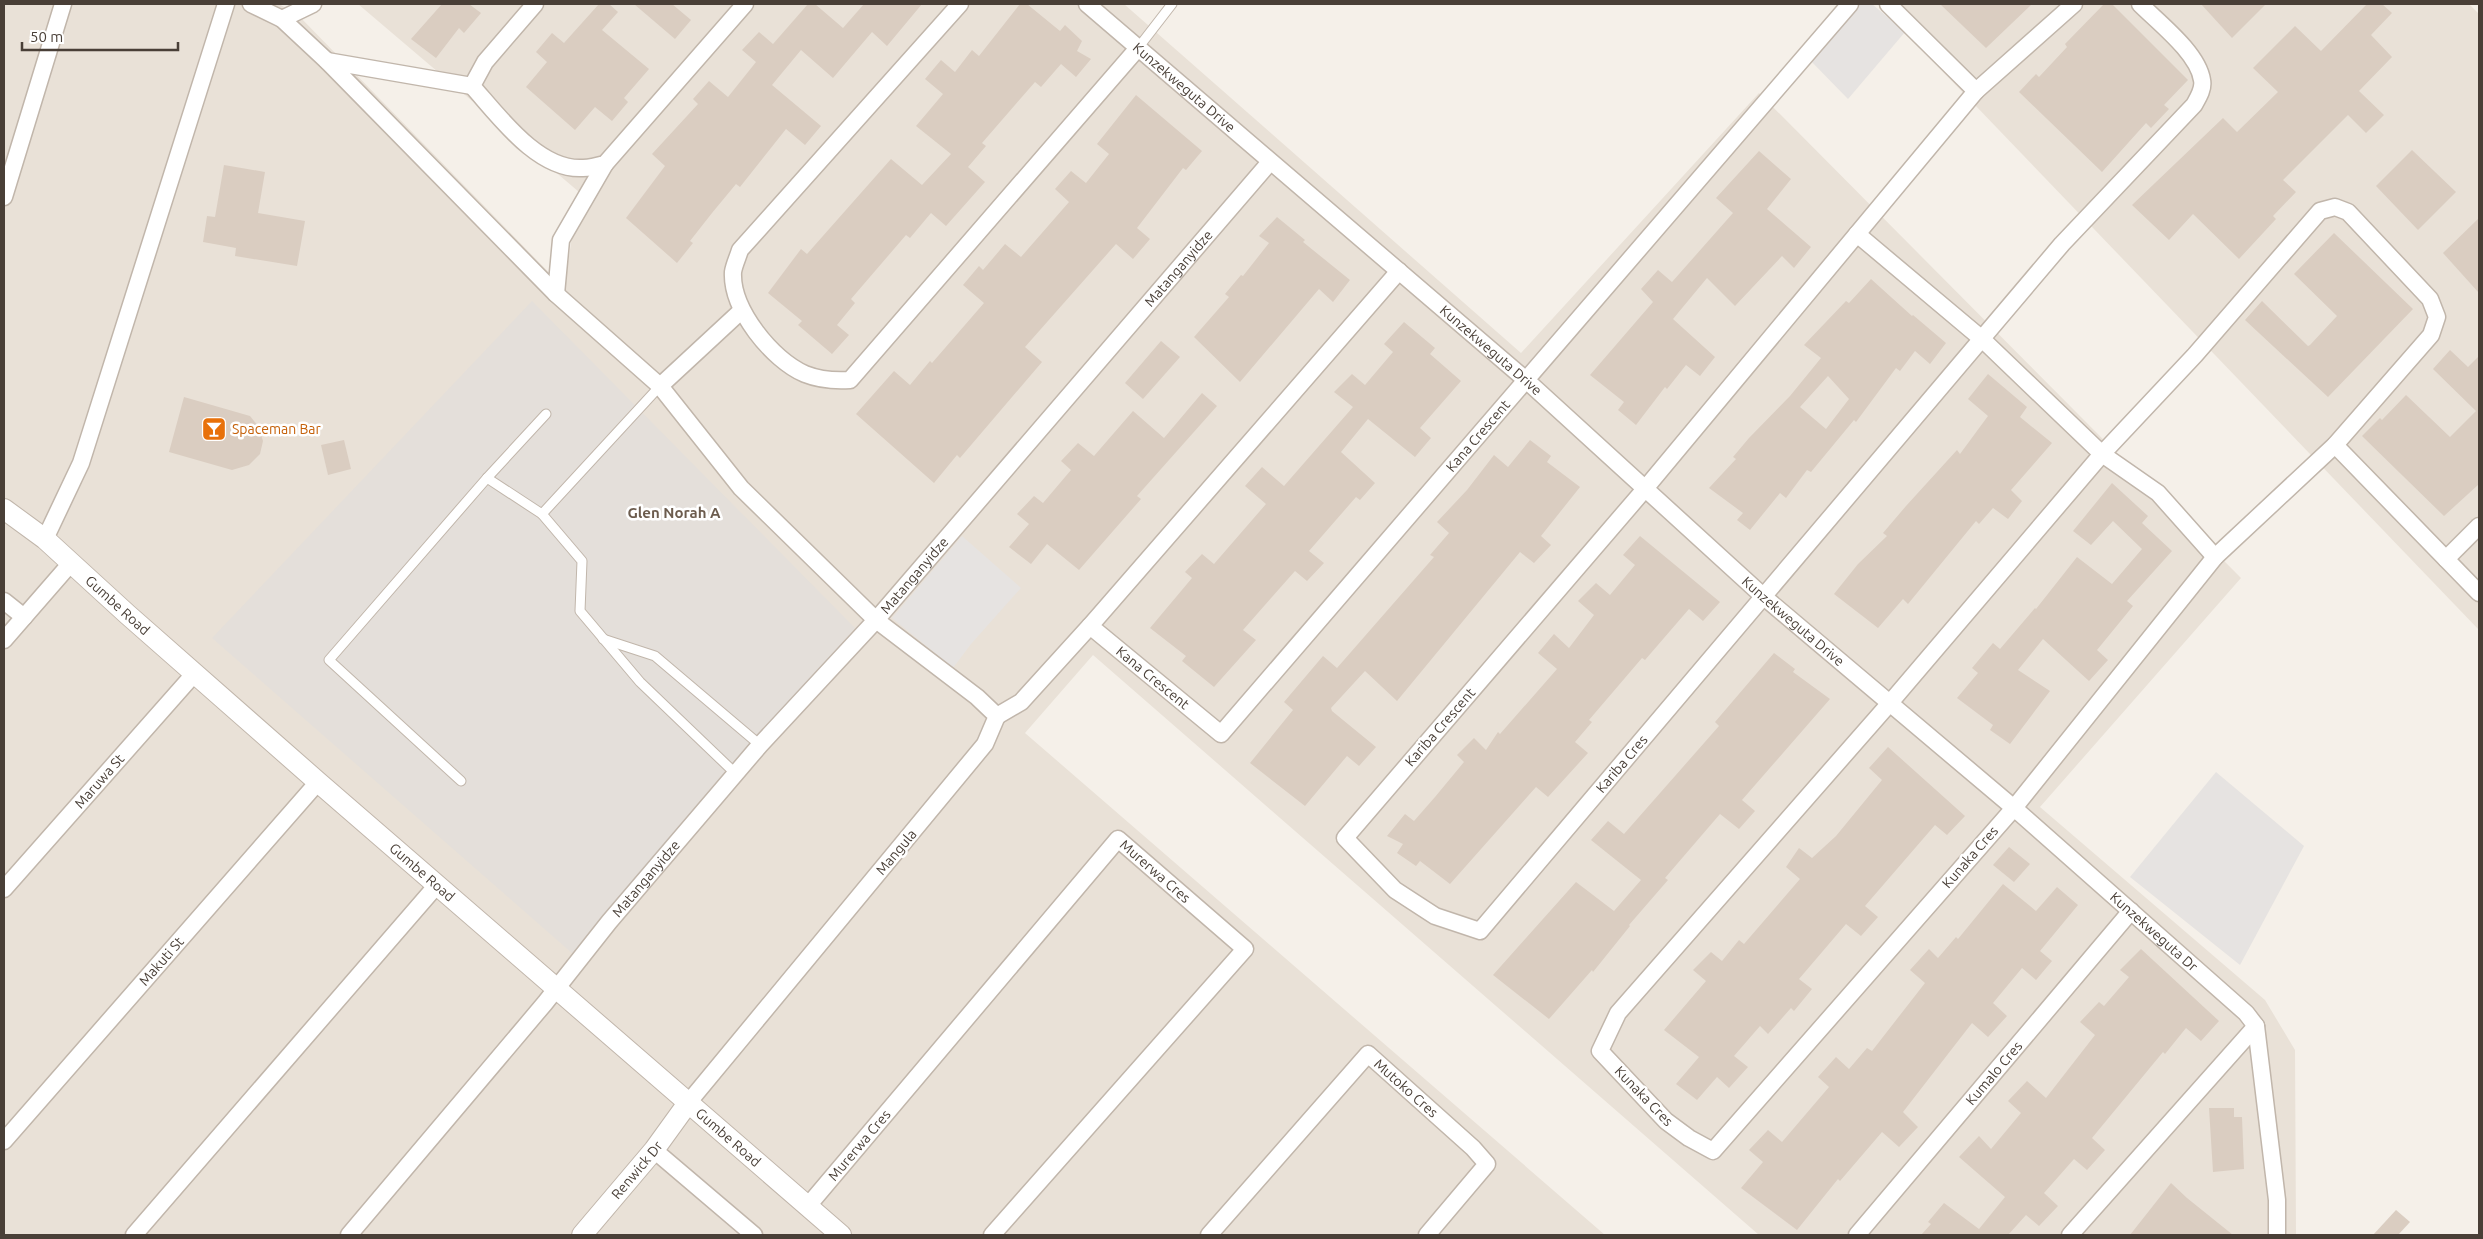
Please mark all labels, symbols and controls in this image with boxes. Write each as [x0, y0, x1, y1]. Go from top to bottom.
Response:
scale bar [22, 20, 179, 52]
text: 50 m [30, 28, 63, 45]
street label: Kunzekweguta Drive [1130, 39, 1239, 135]
street label: Matanganyidze [1141, 227, 1216, 310]
street label: Kunzekweguta Drive [1437, 302, 1545, 398]
street label: Kana Crescent [1443, 396, 1514, 475]
bar icon: Spaceman Bar [201, 416, 227, 442]
place label: Spaceman Bar [232, 421, 321, 437]
district label: Glen Norah A [627, 504, 721, 521]
street label: Matanganyidze [877, 534, 952, 617]
street label: Gumbe Road [82, 572, 153, 638]
street label: Kunzekweguta Drive [1739, 573, 1848, 669]
street label: Kana Crescent [1113, 643, 1193, 713]
street label: Kariba Crescent [1402, 684, 1479, 769]
street label: Kariba Cres [1593, 732, 1651, 796]
street label: Maruwa St [71, 750, 128, 811]
street label: Kunaka Cres [1939, 823, 2001, 891]
street label: Mangula [872, 826, 920, 878]
street label: Murerwa Cres [1117, 836, 1194, 906]
street label: Matanganyidze [609, 837, 683, 920]
street label: Gumbe Road [386, 840, 458, 905]
street label: Kunzekweguta Dr [2107, 889, 2202, 975]
street label: Makuti St [136, 933, 187, 989]
street label: Kumalo Cres [1962, 1038, 2025, 1108]
street label: Mutoko Cres [1371, 1056, 1441, 1121]
street label: Kunaka Cres [1612, 1063, 1676, 1129]
street label: Gumbe Road [692, 1105, 764, 1170]
street label: Murerwa Cres [825, 1106, 894, 1184]
street label: Renwick Dr [608, 1137, 666, 1202]

